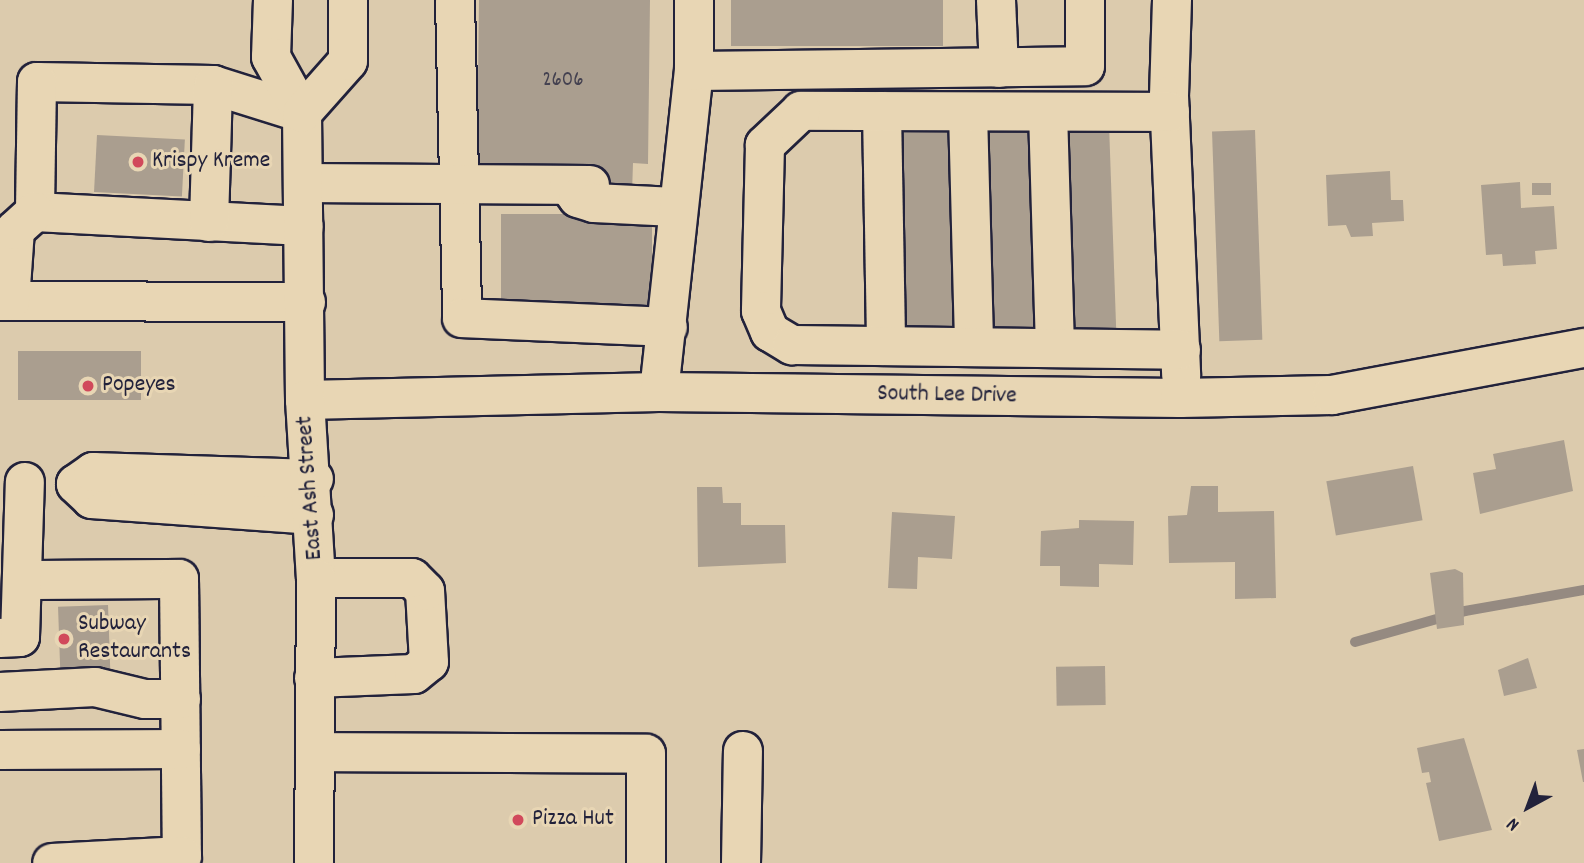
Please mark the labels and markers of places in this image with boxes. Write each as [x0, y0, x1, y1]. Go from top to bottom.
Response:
place label: Krispy Kreme [152, 148, 270, 176]
marker: Krispy Kreme [130, 154, 146, 170]
place label: Popeyes [102, 372, 176, 400]
marker: Popeyes [80, 378, 96, 394]
place label: Subway Restaurants [78, 611, 191, 667]
marker: Subway Restaurants [56, 631, 72, 647]
place label: Pizza Hut [532, 806, 614, 834]
marker: Pizza Hut [510, 812, 526, 828]

